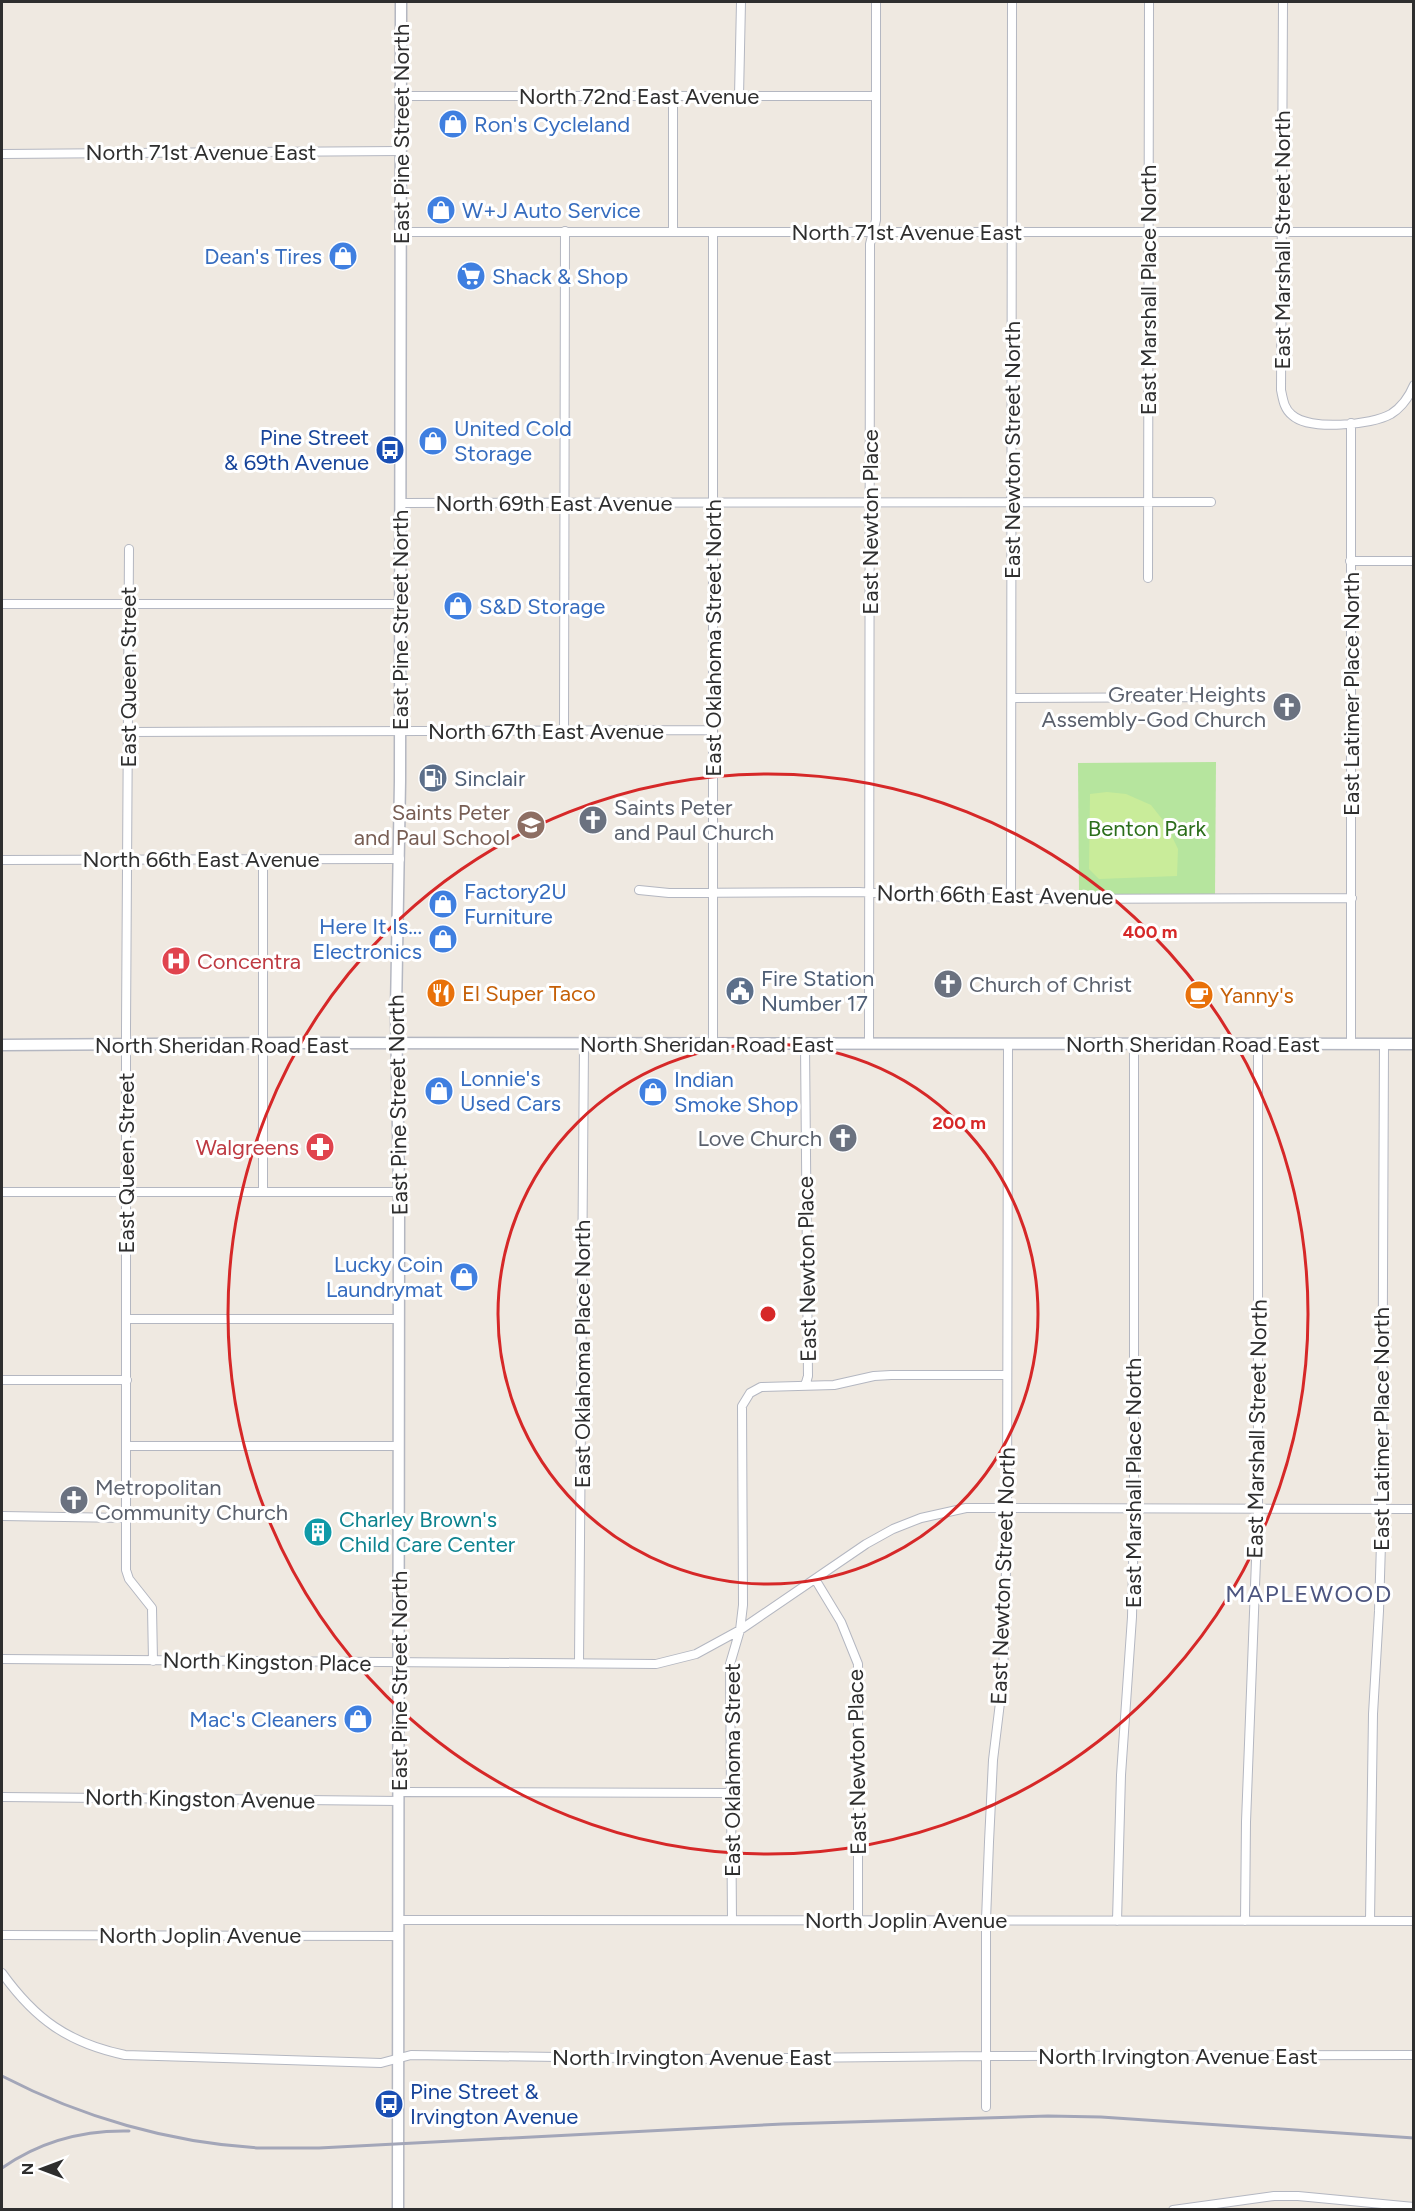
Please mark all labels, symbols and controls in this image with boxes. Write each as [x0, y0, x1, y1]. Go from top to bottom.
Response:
street label: East Pine Street North [388, 24, 415, 244]
street label: North 72nd East Avenue [519, 83, 759, 110]
shop icon: Ron's Cycleland [437, 108, 469, 140]
street label: East Marshall Street North [1269, 110, 1296, 370]
place label: Ron's Cycleland [474, 111, 630, 138]
street label: North 71st Avenue East [86, 139, 316, 166]
street label: East Marshall Place North [1135, 165, 1162, 415]
shop icon: W+J Auto Service [425, 194, 457, 226]
place label: W+J Auto Service [462, 197, 641, 224]
street label: North 71st Avenue East [792, 219, 1022, 246]
shop icon: Dean's Tires [327, 240, 359, 272]
place label: Dean's Tires [204, 243, 322, 270]
supermarket icon: Shack & Shop [455, 260, 487, 292]
place label: Shack & Shop [492, 263, 628, 290]
street label: East Newton Street North [999, 321, 1026, 579]
place label: United Cold Storage [454, 415, 572, 467]
place label: Pine Street & 69th Avenue [224, 424, 369, 476]
shop icon: United Cold Storage [417, 425, 449, 457]
street label: East Newton Place [857, 429, 884, 615]
bus stop icon: Pine Street & 69th Avenue [374, 434, 406, 466]
street label: North 69th East Avenue [436, 490, 672, 517]
street label: East Oklahoma Street North [700, 499, 727, 777]
street label: East Pine Street North [387, 510, 414, 730]
street label: East Latimer Place North [1338, 572, 1365, 816]
street label: East Queen Street [115, 586, 142, 768]
shop icon: S&D Storage [442, 590, 474, 622]
place label: S&D Storage [479, 593, 605, 620]
place label: Greater Heights Assembly-God Church [1042, 681, 1266, 733]
church icon: Greater Heights Assembly-God Church [1271, 691, 1303, 723]
street label: North 67th East Avenue [428, 718, 664, 745]
fuel station icon: Sinclair [417, 762, 449, 794]
place label: Sinclair [454, 765, 526, 792]
place label: Saints Peter and Paul Church [614, 794, 774, 846]
place label: Saints Peter and Paul School [354, 799, 511, 851]
church icon: Saints Peter and Paul Church [577, 804, 609, 836]
school or university icon: Saints Peter and Paul School [515, 809, 547, 841]
park label: Benton Park [1088, 815, 1206, 842]
street label: North 66th East Avenue [83, 846, 319, 873]
place label: Factory2U Furniture [464, 878, 567, 930]
street label: North 66th East Avenue [876, 879, 1114, 911]
shop icon: Factory2U Furniture [427, 888, 459, 920]
place label: Here It Is... Electronics [312, 913, 422, 965]
text: 400 m [1123, 921, 1177, 943]
shop icon: Here It Is... Electronics [427, 923, 459, 955]
hospital icon: Concentra [160, 945, 192, 977]
place label: Concentra [197, 948, 301, 975]
place label: Fire Station Number 17 [761, 965, 874, 1017]
church icon: Church of Christ [932, 968, 964, 1000]
place label: Church of Christ [969, 971, 1132, 998]
public building icon: Fire Station Number 17 [724, 975, 756, 1007]
restaurant icon: El Super Taco [425, 977, 457, 1009]
cafe icon: Yanny's [1183, 979, 1215, 1011]
place label: El Super Taco [462, 980, 596, 1007]
place label: Yanny's [1220, 982, 1294, 1009]
street label: East Pine Street North [383, 994, 413, 1216]
street label: North Sheridan Road East [580, 1031, 834, 1058]
street label: North Sheridan Road East [1066, 1031, 1320, 1058]
street label: North Sheridan Road East [95, 1032, 349, 1059]
place label: Lonnie's Used Cars [460, 1065, 561, 1117]
place label: Indian Smoke Shop [674, 1066, 798, 1118]
street label: East Queen Street [113, 1072, 140, 1254]
shop icon: Lonnie's Used Cars [423, 1075, 455, 1107]
shop icon: Indian Smoke Shop [637, 1076, 669, 1108]
text: 200 m [932, 1112, 986, 1134]
church icon: Love Church [827, 1122, 859, 1154]
place label: Love Church [697, 1125, 822, 1152]
pharmacy icon: Walgreens [304, 1131, 336, 1163]
place label: Walgreens [196, 1134, 299, 1161]
street label: East Newton Place [792, 1176, 822, 1362]
street label: East Oklahoma Place North [569, 1220, 596, 1488]
place label: Lucky Coin Laundrymat [326, 1251, 443, 1303]
shop icon: Lucky Coin Laundrymat [448, 1261, 480, 1293]
street label: East Marshall Street North [1241, 1299, 1273, 1559]
centre of rings [758, 1304, 778, 1324]
street label: East Latimer Place North [1368, 1307, 1395, 1551]
street label: East Marshall Place North [1120, 1358, 1147, 1608]
street label: East Newton Street North [985, 1447, 1021, 1705]
place label: Metropolitan Community Church [95, 1474, 288, 1526]
church icon: Metropolitan Community Church [58, 1484, 90, 1516]
place label: Charley Brown's Child Care Center [339, 1506, 516, 1558]
building icon: Charley Brown's Child Care Center [302, 1516, 334, 1548]
street label: East Pine Street North [386, 1571, 413, 1791]
district label: MAPLEWOOD [1225, 1579, 1393, 1608]
street label: North Kingston Place [162, 1647, 372, 1677]
street label: East Oklahoma Street [719, 1663, 746, 1877]
street label: East Newton Place [842, 1669, 872, 1855]
shop icon: Mac's Cleaners [342, 1703, 374, 1735]
place label: Mac's Cleaners [189, 1706, 337, 1733]
street label: North Kingston Avenue [85, 1783, 315, 1815]
street label: North Joplin Avenue [805, 1907, 1007, 1934]
street label: North Joplin Avenue [99, 1922, 301, 1949]
street label: North Irvington Avenue East [1038, 2043, 1318, 2070]
street label: North Irvington Avenue East [552, 2044, 832, 2071]
place label: Pine Street & Irvington Avenue [410, 2078, 578, 2130]
bus stop icon: Pine Street & Irvington Avenue [373, 2088, 405, 2120]
north arrow [12, 2139, 72, 2199]
text: N [18, 2163, 37, 2175]

